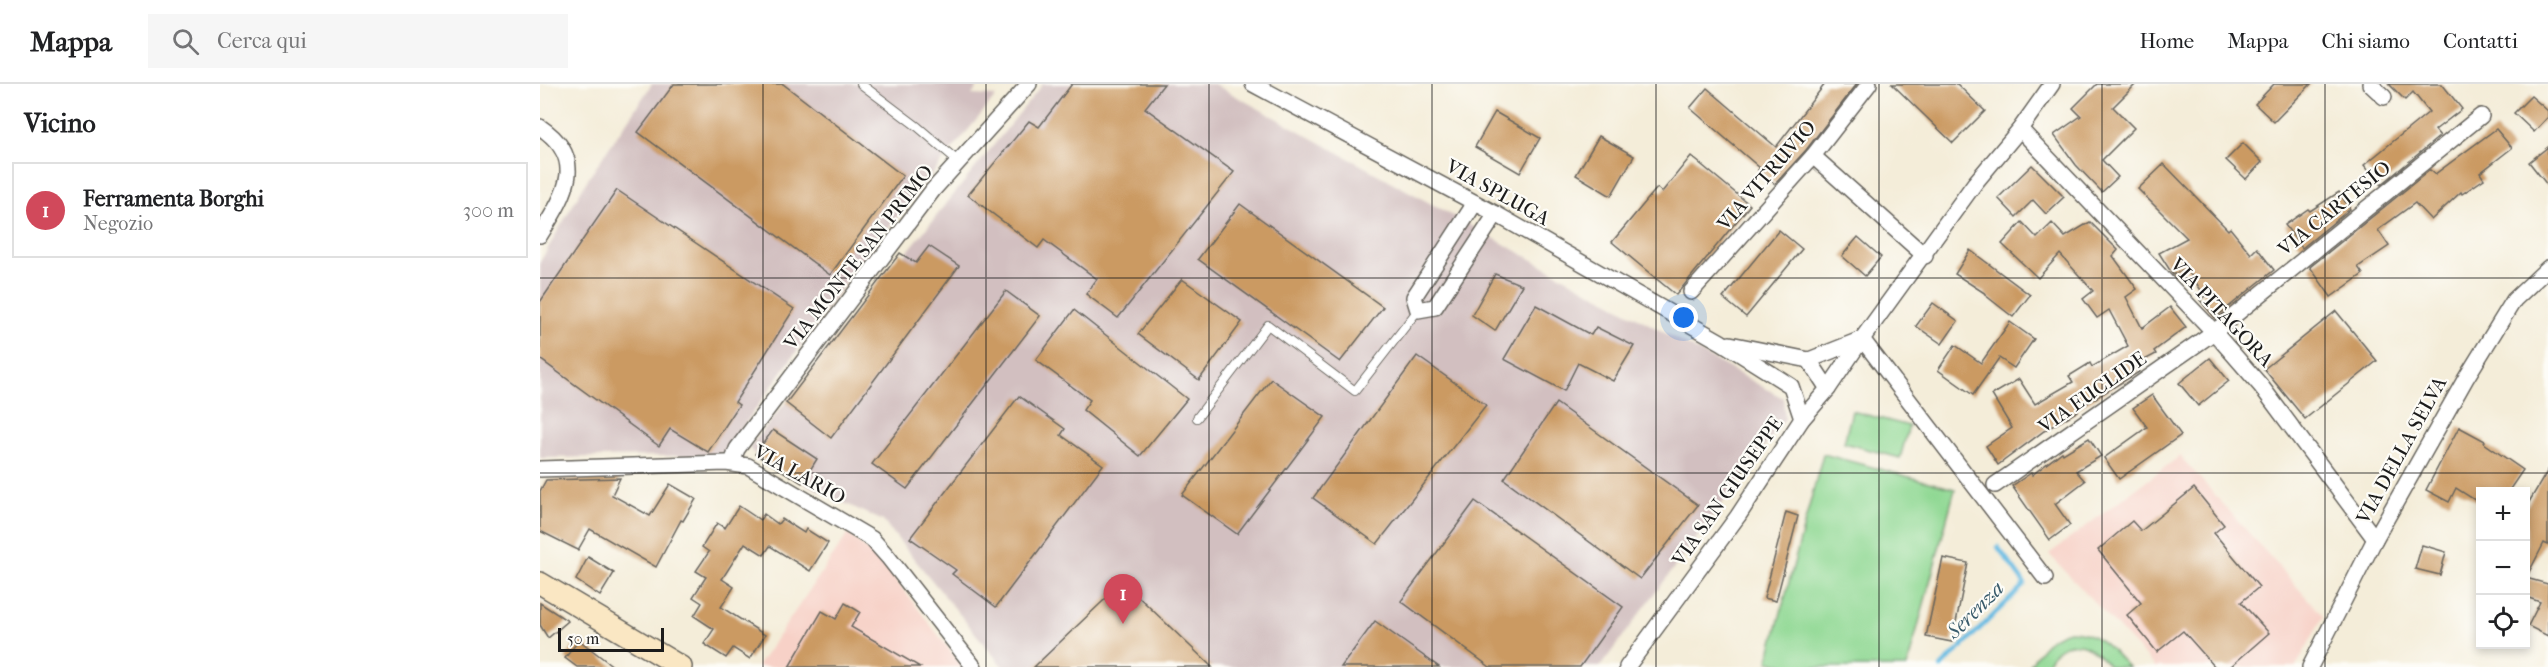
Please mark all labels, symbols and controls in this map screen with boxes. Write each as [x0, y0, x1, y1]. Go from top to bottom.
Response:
search box [148, 14, 568, 68]
text: Mappa [30, 25, 112, 58]
icon: search [169, 25, 202, 58]
text: Cerca qui [217, 28, 307, 54]
text: Home [2140, 29, 2194, 53]
text: Mappa [2227, 29, 2289, 53]
text: Chi siamo [2322, 29, 2410, 53]
text: Contatti [2443, 29, 2518, 53]
text: Vicino [24, 108, 96, 139]
street label: VIA VITRUVIO [1712, 116, 1820, 236]
street label: VIA SPLUGA [1441, 154, 1554, 231]
street label: VIA CARTESIO [2273, 156, 2395, 261]
street label: VIA MONTE SAN PRIMO [779, 160, 938, 355]
text: Ferramenta Borghi [83, 186, 264, 212]
text: 1 [42, 199, 49, 222]
text: 300 m [463, 199, 514, 222]
text: Negozio [83, 212, 153, 235]
street label: VIA PITAGORA [2165, 252, 2279, 372]
your location [1669, 303, 1698, 332]
street label: VIA EUCLIDE [2033, 347, 2151, 439]
street label: VIA DELLA SELVA [2351, 372, 2452, 529]
street label: VIA SAN GIUSEPPE [1667, 412, 1788, 571]
street label: VIA LARIO [749, 439, 850, 509]
map controls [2476, 487, 2530, 649]
button: + [2476, 487, 2530, 541]
button: − [2476, 541, 2530, 595]
pin: 1 [1104, 574, 1142, 624]
water label: Serenza [1941, 576, 2009, 644]
button: locate [2476, 595, 2530, 649]
scale bar [558, 625, 664, 652]
text: 50 m [567, 629, 599, 648]

